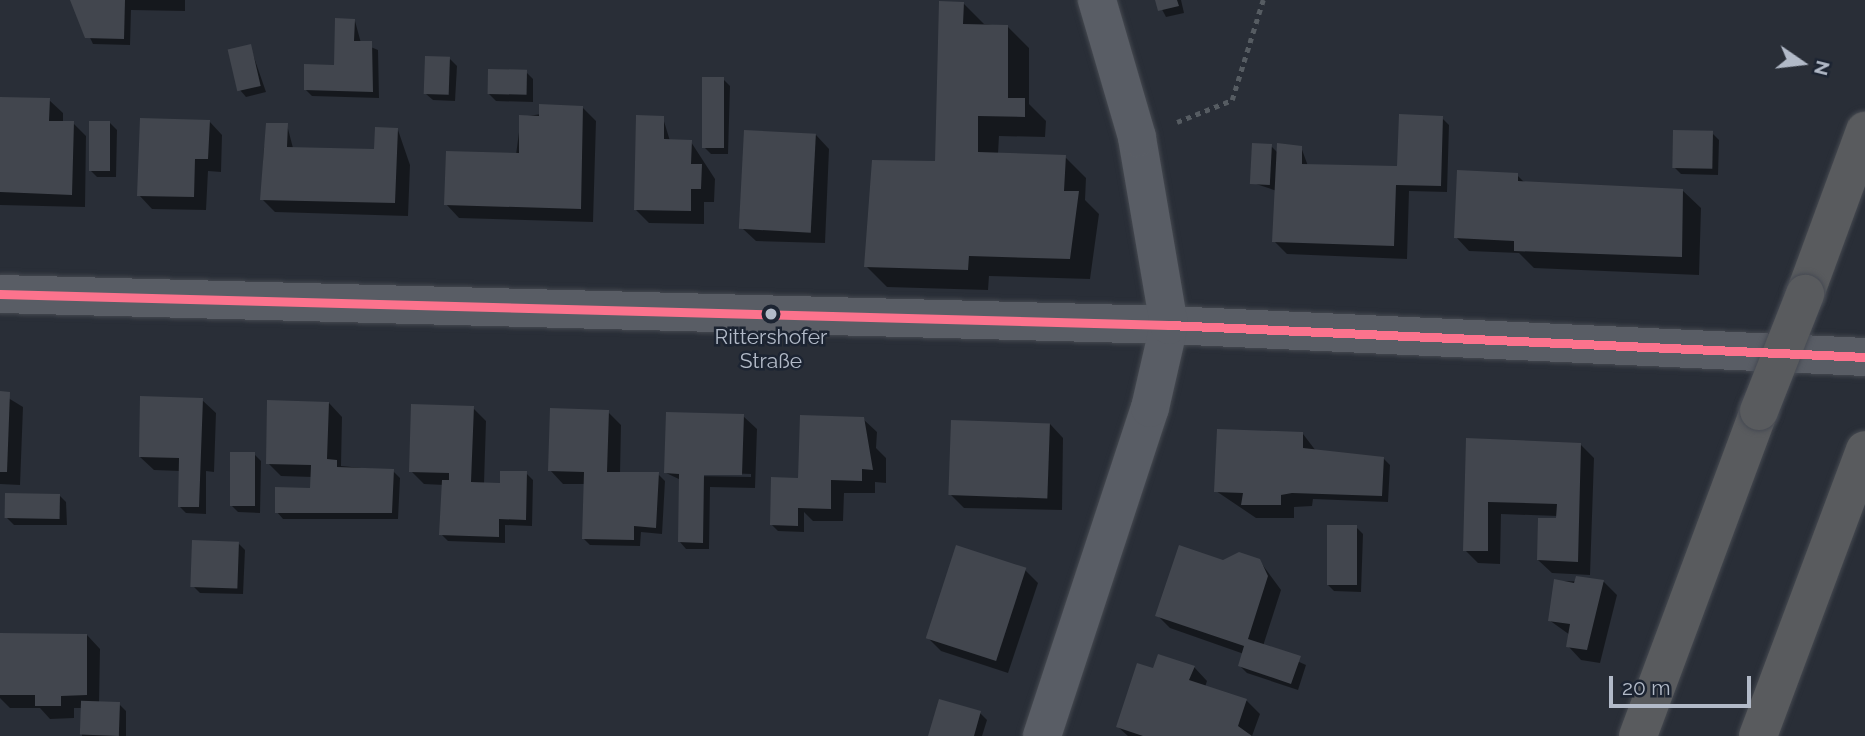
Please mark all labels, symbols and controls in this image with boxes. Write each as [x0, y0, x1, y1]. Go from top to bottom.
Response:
north arrow [1767, 28, 1837, 98]
text: N [1810, 58, 1835, 78]
marker: Rittershofer Straße [764, 307, 778, 321]
place label: Rittershofer Straße [715, 324, 827, 374]
scale bar [1613, 662, 1755, 706]
text: 20 m [1622, 675, 1670, 700]

